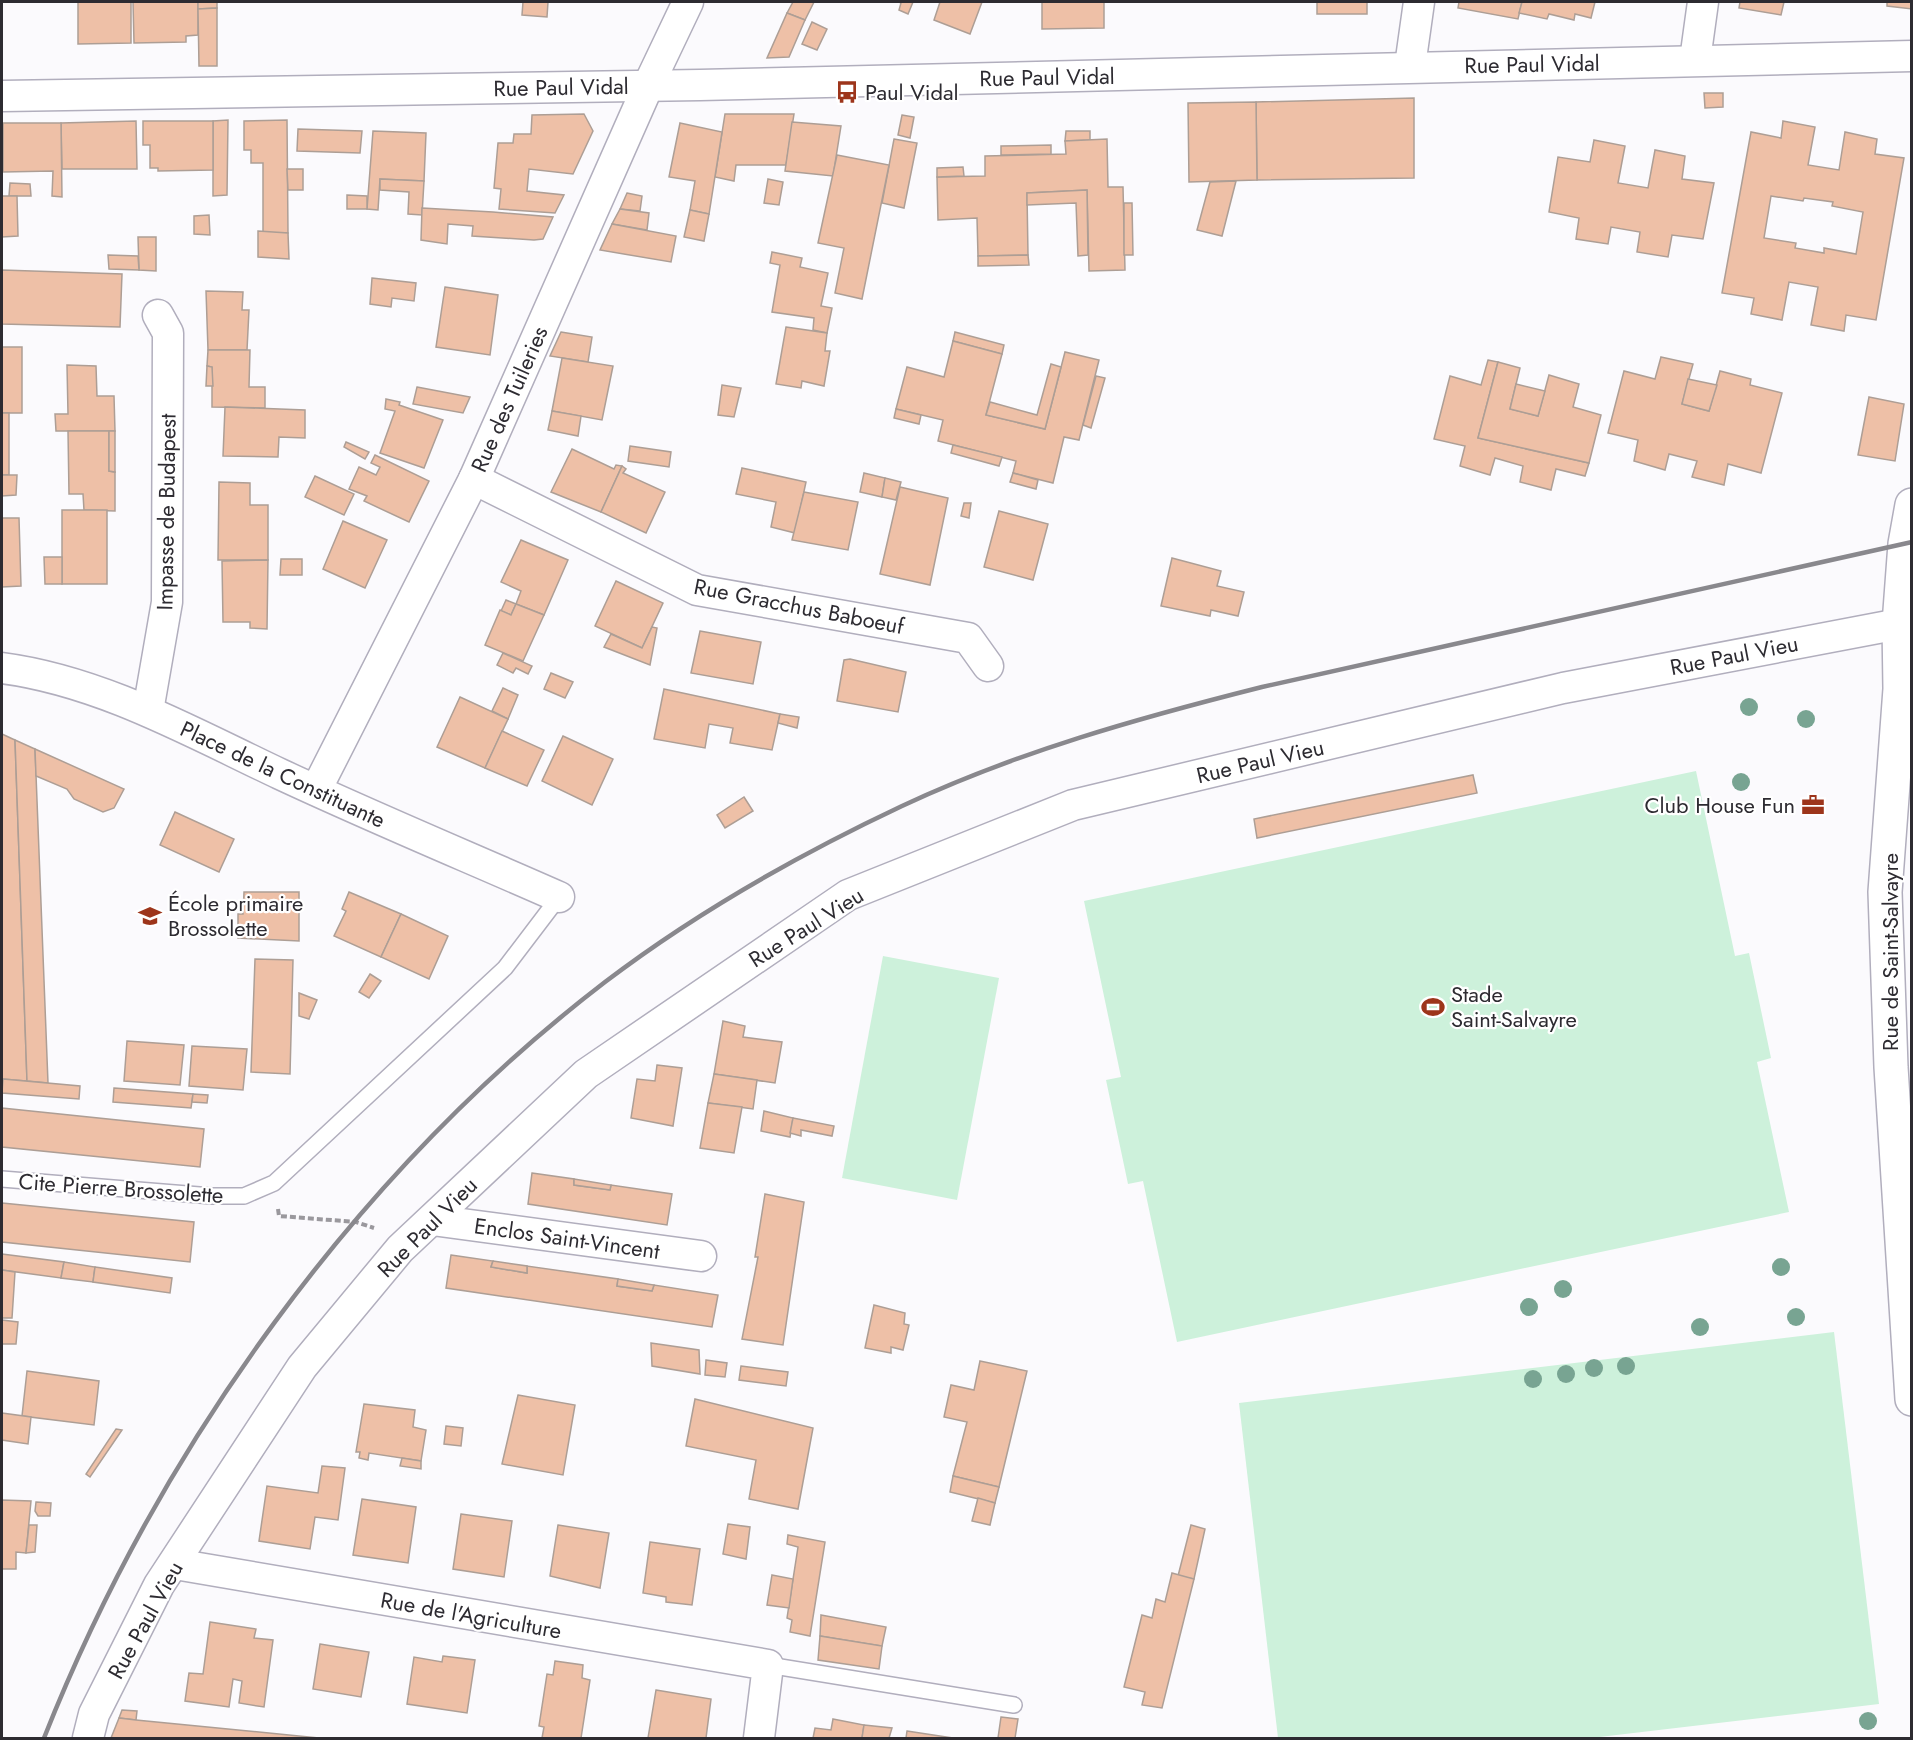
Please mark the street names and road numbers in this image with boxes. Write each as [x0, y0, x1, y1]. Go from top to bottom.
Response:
street label: Rue Paul Vidal [1464, 47, 1600, 81]
street label: Rue Paul Vidal [979, 60, 1115, 94]
street label: Rue Paul Vidal [493, 70, 629, 104]
street label: Rue des Tuileries [463, 321, 556, 477]
street label: Impasse de Budapest [148, 413, 184, 611]
street label: Rue Gracchus Baboeuf [691, 570, 907, 642]
street label: Rue Paul Vieu [1667, 627, 1801, 683]
street label: Place de la Constituante [175, 712, 391, 836]
street label: Rue Paul Vieu [1193, 731, 1327, 791]
street label: Rue de Saint-Salvayre [1874, 853, 1906, 1051]
street label: Rue Paul Vieu [742, 879, 870, 975]
street label: Cite Pierre Brossolette [17, 1165, 225, 1211]
street label: Rue Paul Vieu [370, 1170, 484, 1284]
street label: Enclos Saint-Vincent [472, 1209, 663, 1267]
street label: Rue Paul Vieu [99, 1555, 191, 1685]
street label: Rue de l'Agriculture [378, 1583, 564, 1647]

